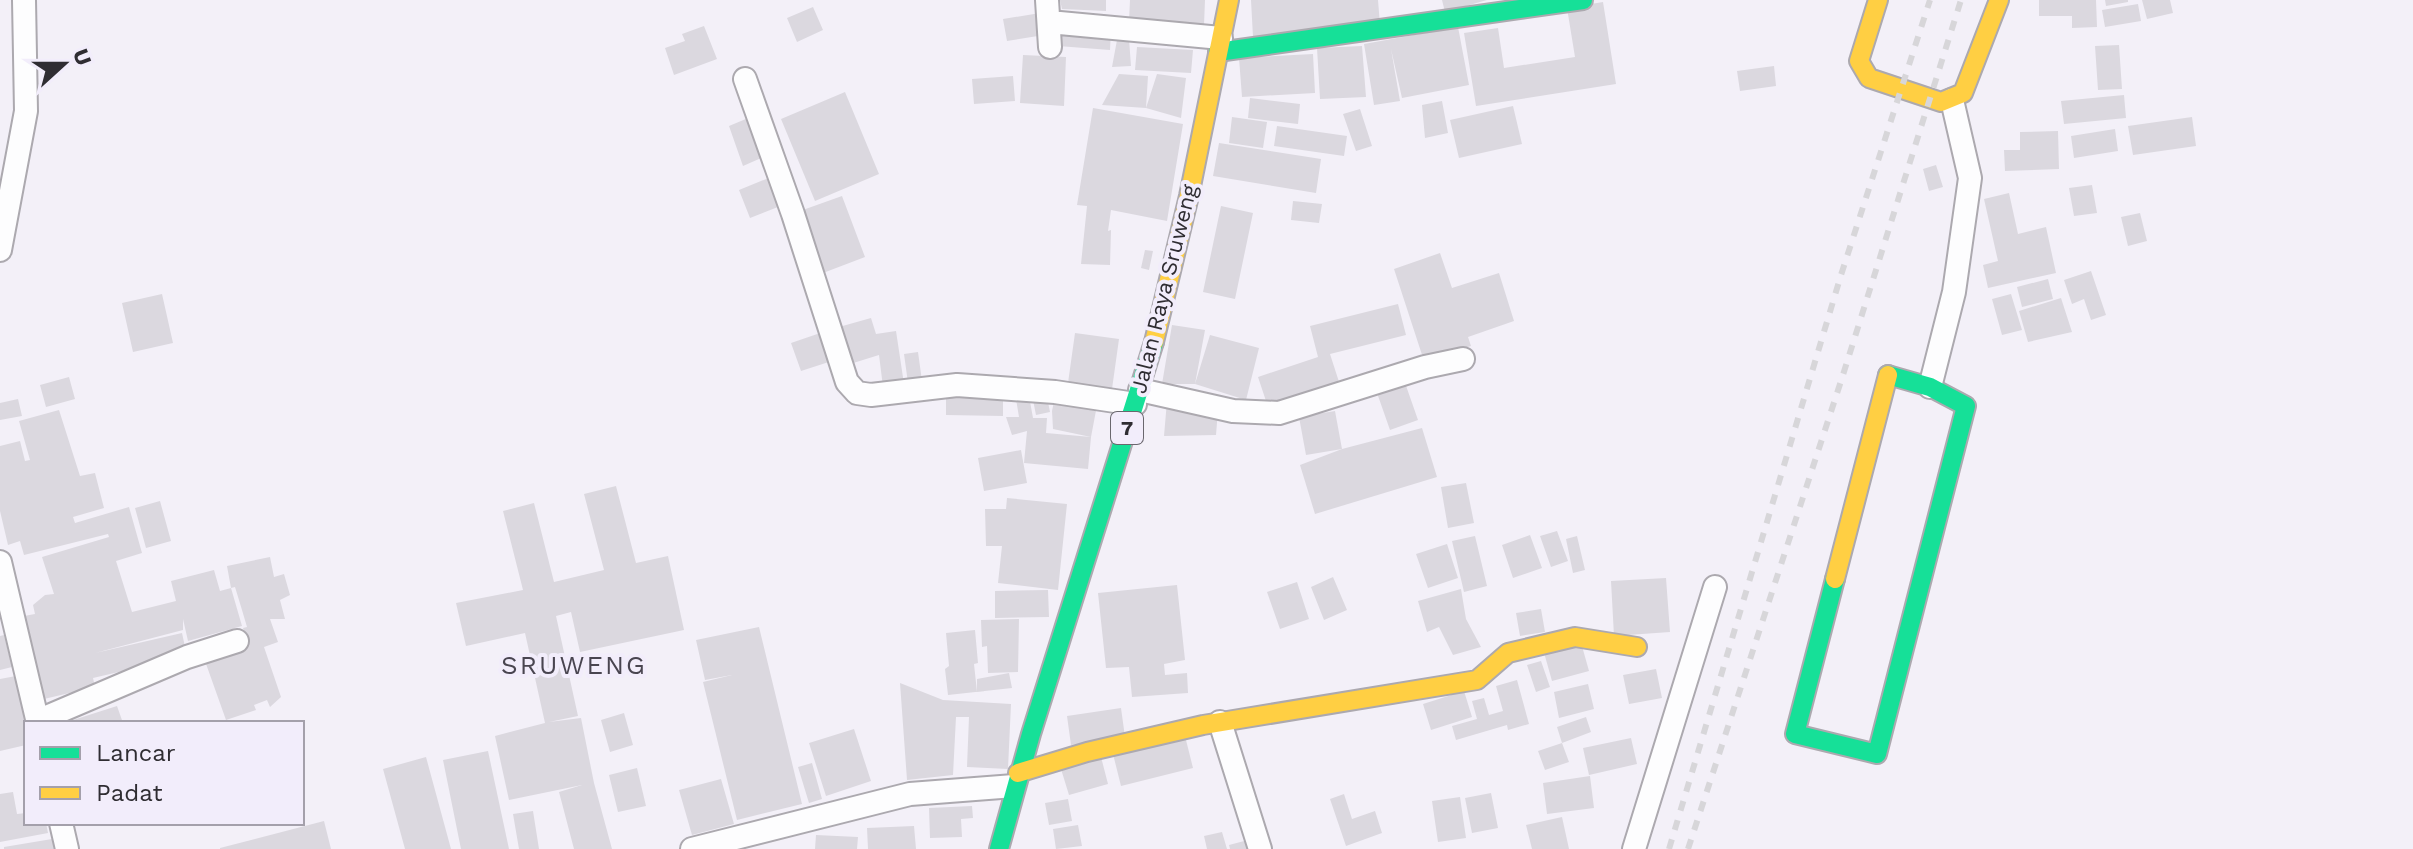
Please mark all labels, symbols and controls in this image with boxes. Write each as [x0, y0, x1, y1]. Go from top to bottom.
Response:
north arrow [24, 24, 104, 104]
text: U [68, 45, 97, 69]
street label: Jalan Raya Sruweng [1126, 182, 1202, 396]
road number: 7 [1111, 412, 1143, 444]
district label: SRUWENG [501, 650, 647, 680]
legend [24, 721, 304, 825]
text: Lancar [96, 739, 176, 767]
text: Padat [96, 779, 162, 807]

